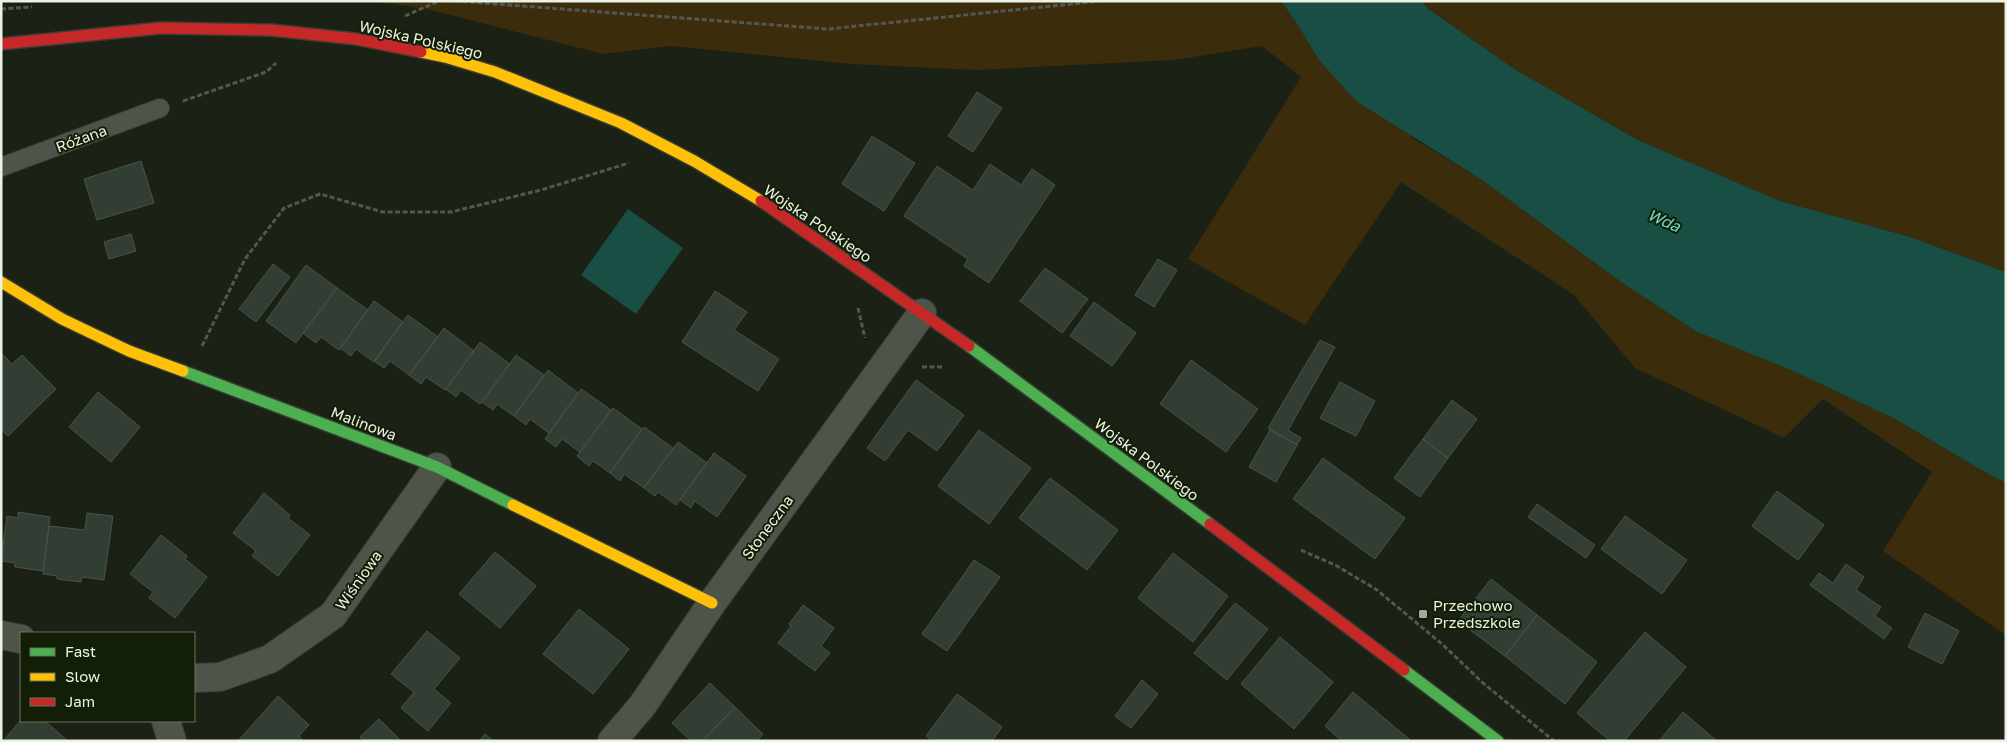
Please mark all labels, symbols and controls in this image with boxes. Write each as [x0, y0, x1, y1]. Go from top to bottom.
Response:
street label: Wojska Polskiego [358, 16, 484, 62]
street label: Różana [53, 120, 109, 156]
street label: Wojska Polskiego [761, 180, 875, 266]
water label: Wda [1645, 204, 1684, 236]
street label: Malinowa [329, 402, 399, 444]
street label: Wojska Polskiego [1091, 414, 1203, 504]
street label: Słoneczna [738, 491, 796, 563]
street label: Wiśniowa [331, 547, 385, 613]
place label: Przechowo Przedszkole [1433, 596, 1521, 631]
marker: Przechowo Przedszkole [1417, 608, 1429, 620]
legend [20, 632, 195, 722]
text: Fast [65, 642, 96, 660]
text: Slow [65, 667, 100, 685]
text: Jam [65, 692, 95, 710]

